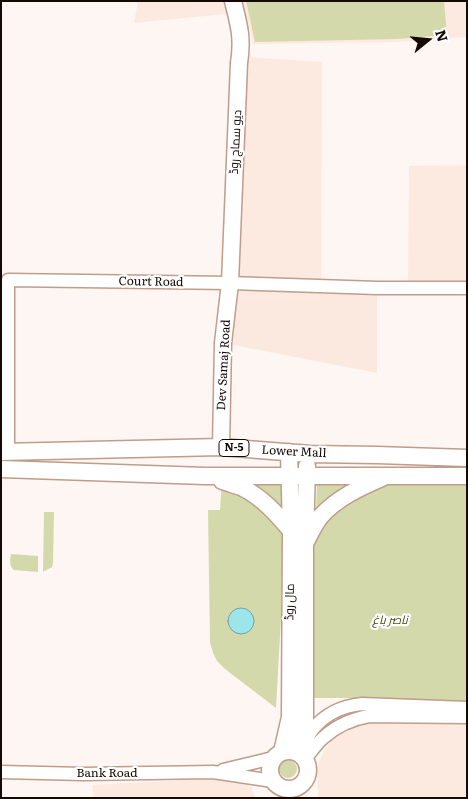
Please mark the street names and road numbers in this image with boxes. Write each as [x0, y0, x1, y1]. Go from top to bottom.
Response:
street label: دیو سماج روڈ [227, 109, 245, 175]
street label: Court Road [118, 274, 184, 290]
street label: Dev Samaj Road [214, 319, 234, 411]
road number: N-5 [219, 439, 249, 456]
street label: Lower Mall [261, 443, 327, 461]
street label: مال روڈ [282, 583, 298, 621]
street label: Bank Road [76, 766, 138, 780]

